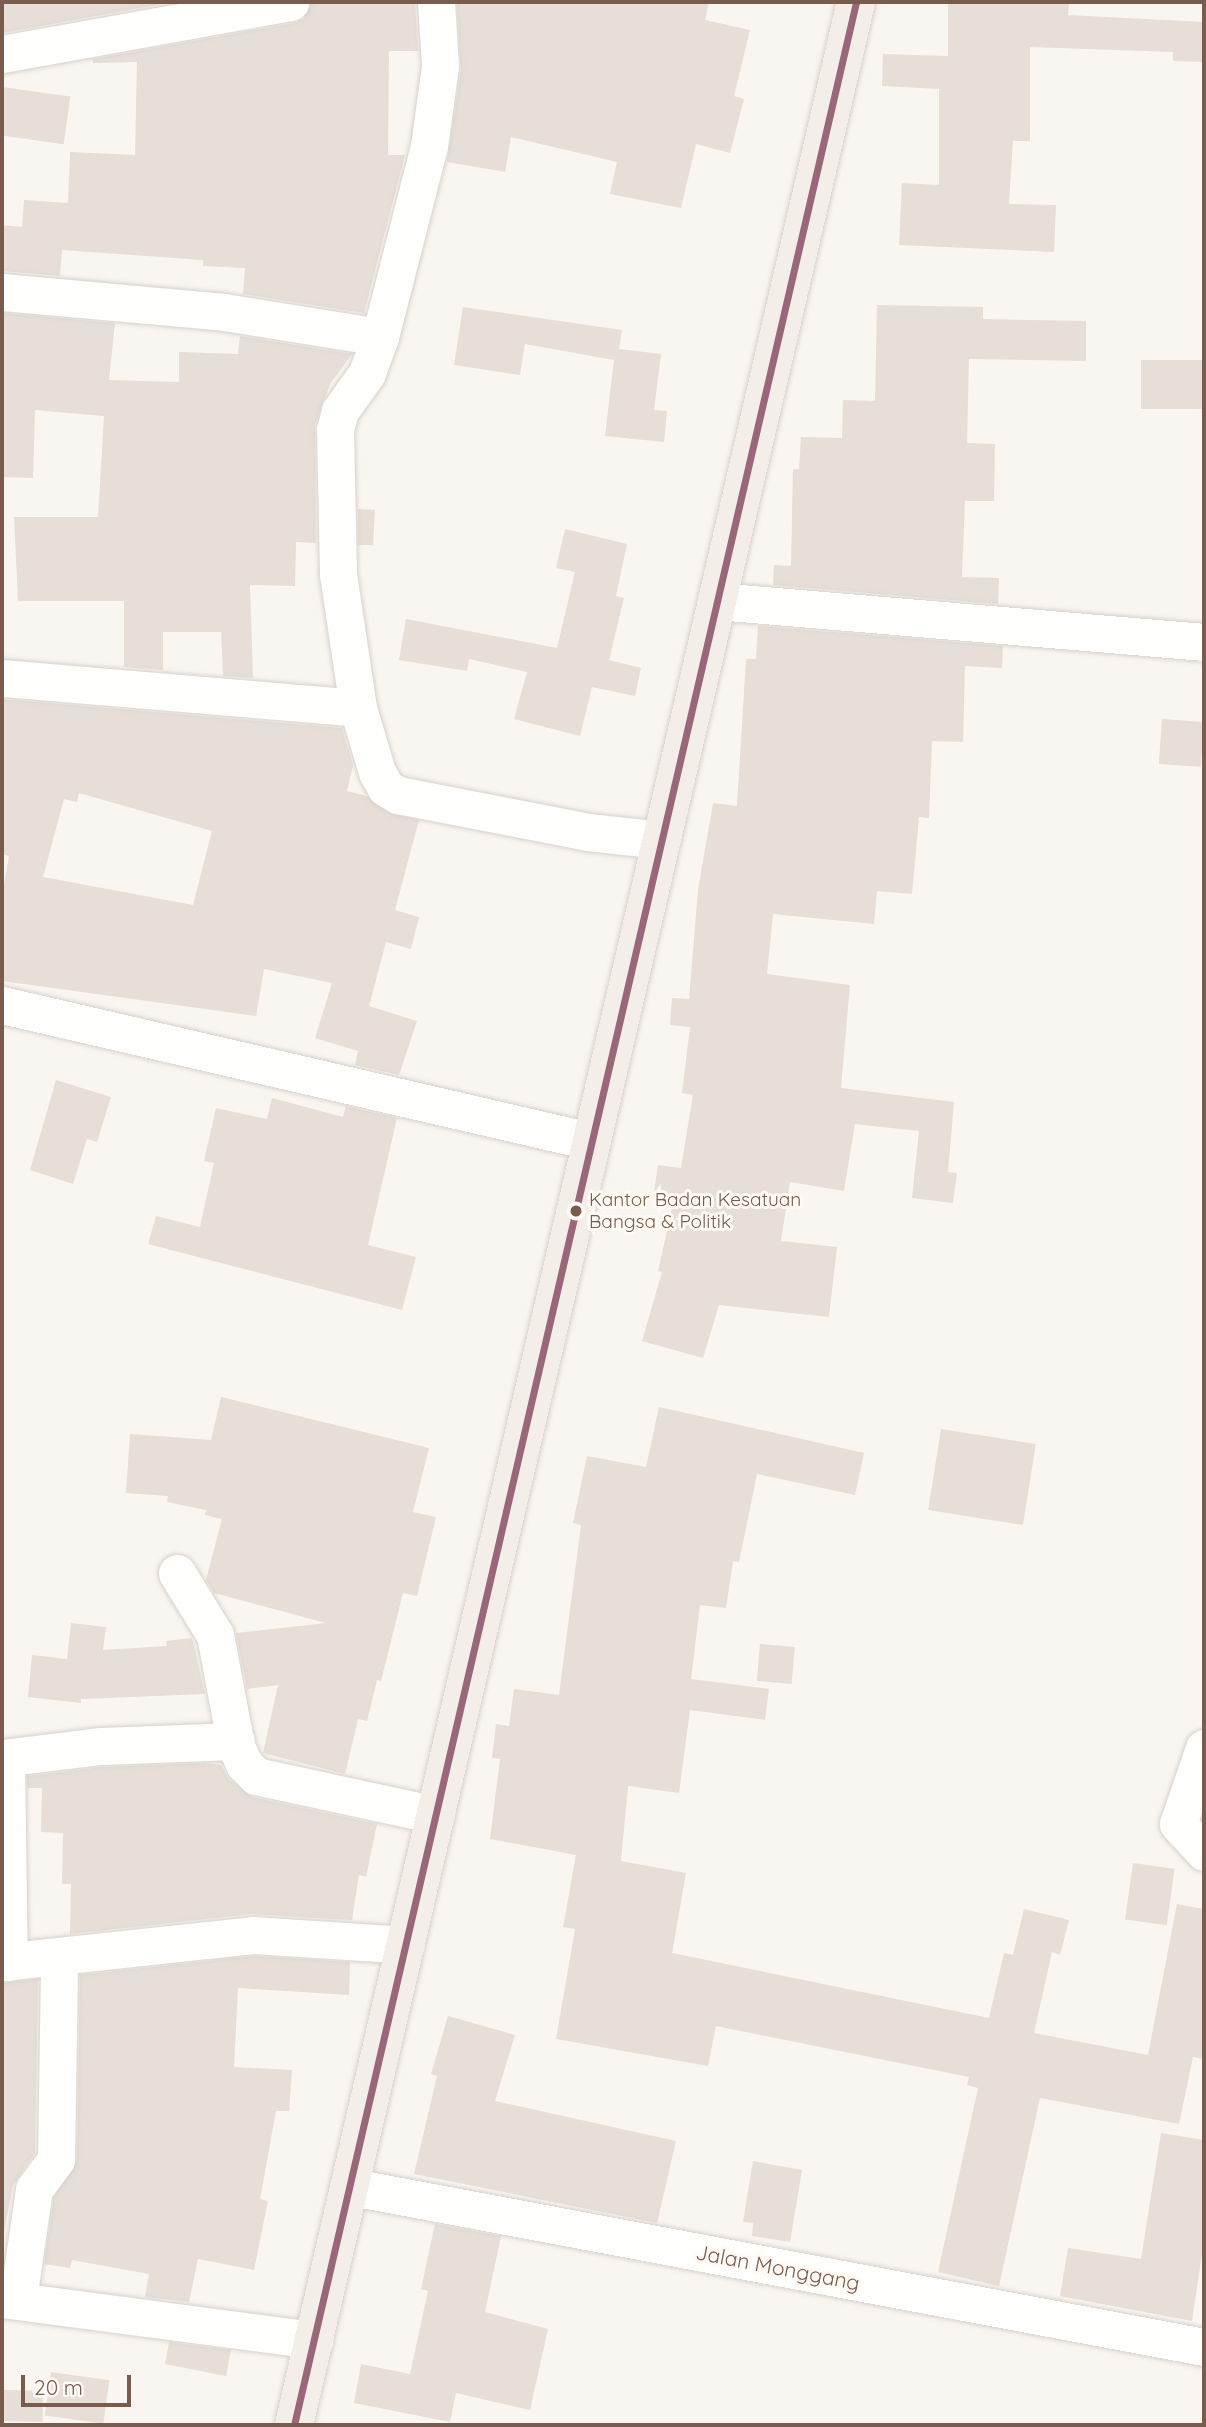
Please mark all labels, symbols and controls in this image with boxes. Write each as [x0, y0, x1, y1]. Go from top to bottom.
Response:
place label: Kantor Badan Kesatuan Bangsa & Politik [589, 1189, 801, 1233]
marker: Kantor Badan Kesatuan Bangsa & Politik [569, 1204, 583, 1218]
street label: Jalan Monggang [694, 2239, 862, 2295]
scale bar [24, 2360, 135, 2404]
text: 20 m [34, 2374, 83, 2400]

